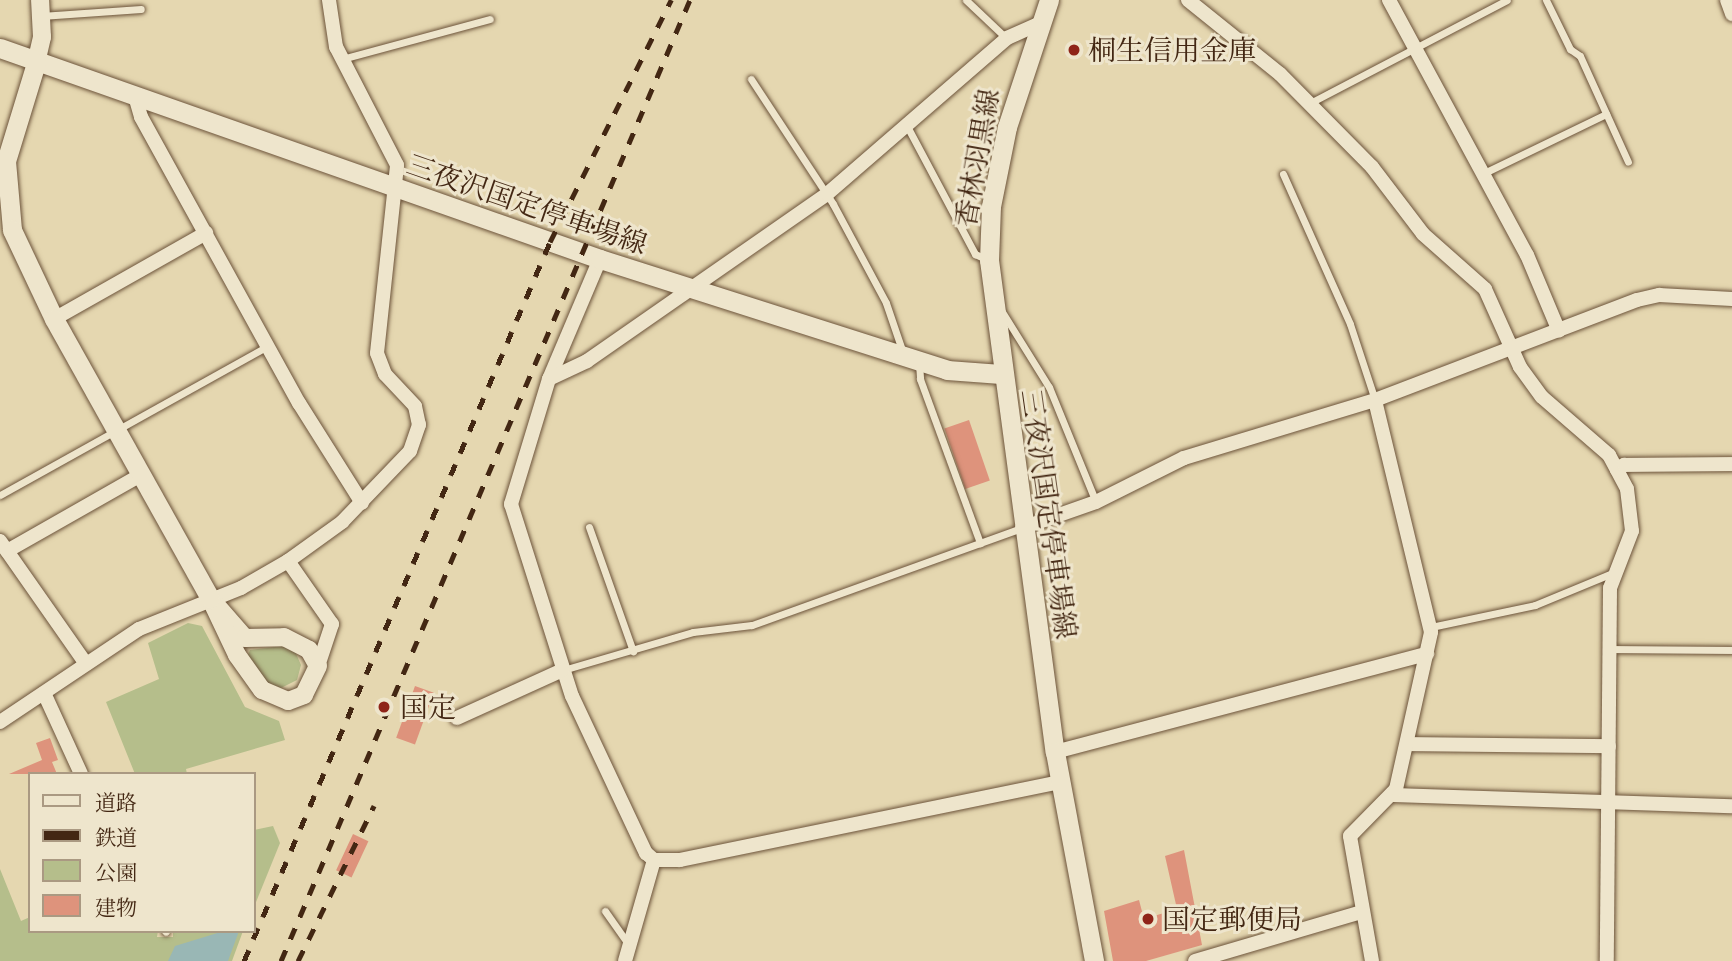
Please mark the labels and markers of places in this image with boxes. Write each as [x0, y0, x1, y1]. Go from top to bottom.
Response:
place label: 桐生信用金庫 [1088, 33, 1256, 67]
marker: 桐生信用金庫 [1066, 42, 1082, 58]
place label: 国定 [400, 690, 456, 724]
marker: 国定 [374, 697, 394, 717]
place label: 国定郵便局 [1162, 902, 1302, 936]
marker: 国定郵便局 [1140, 911, 1156, 927]

